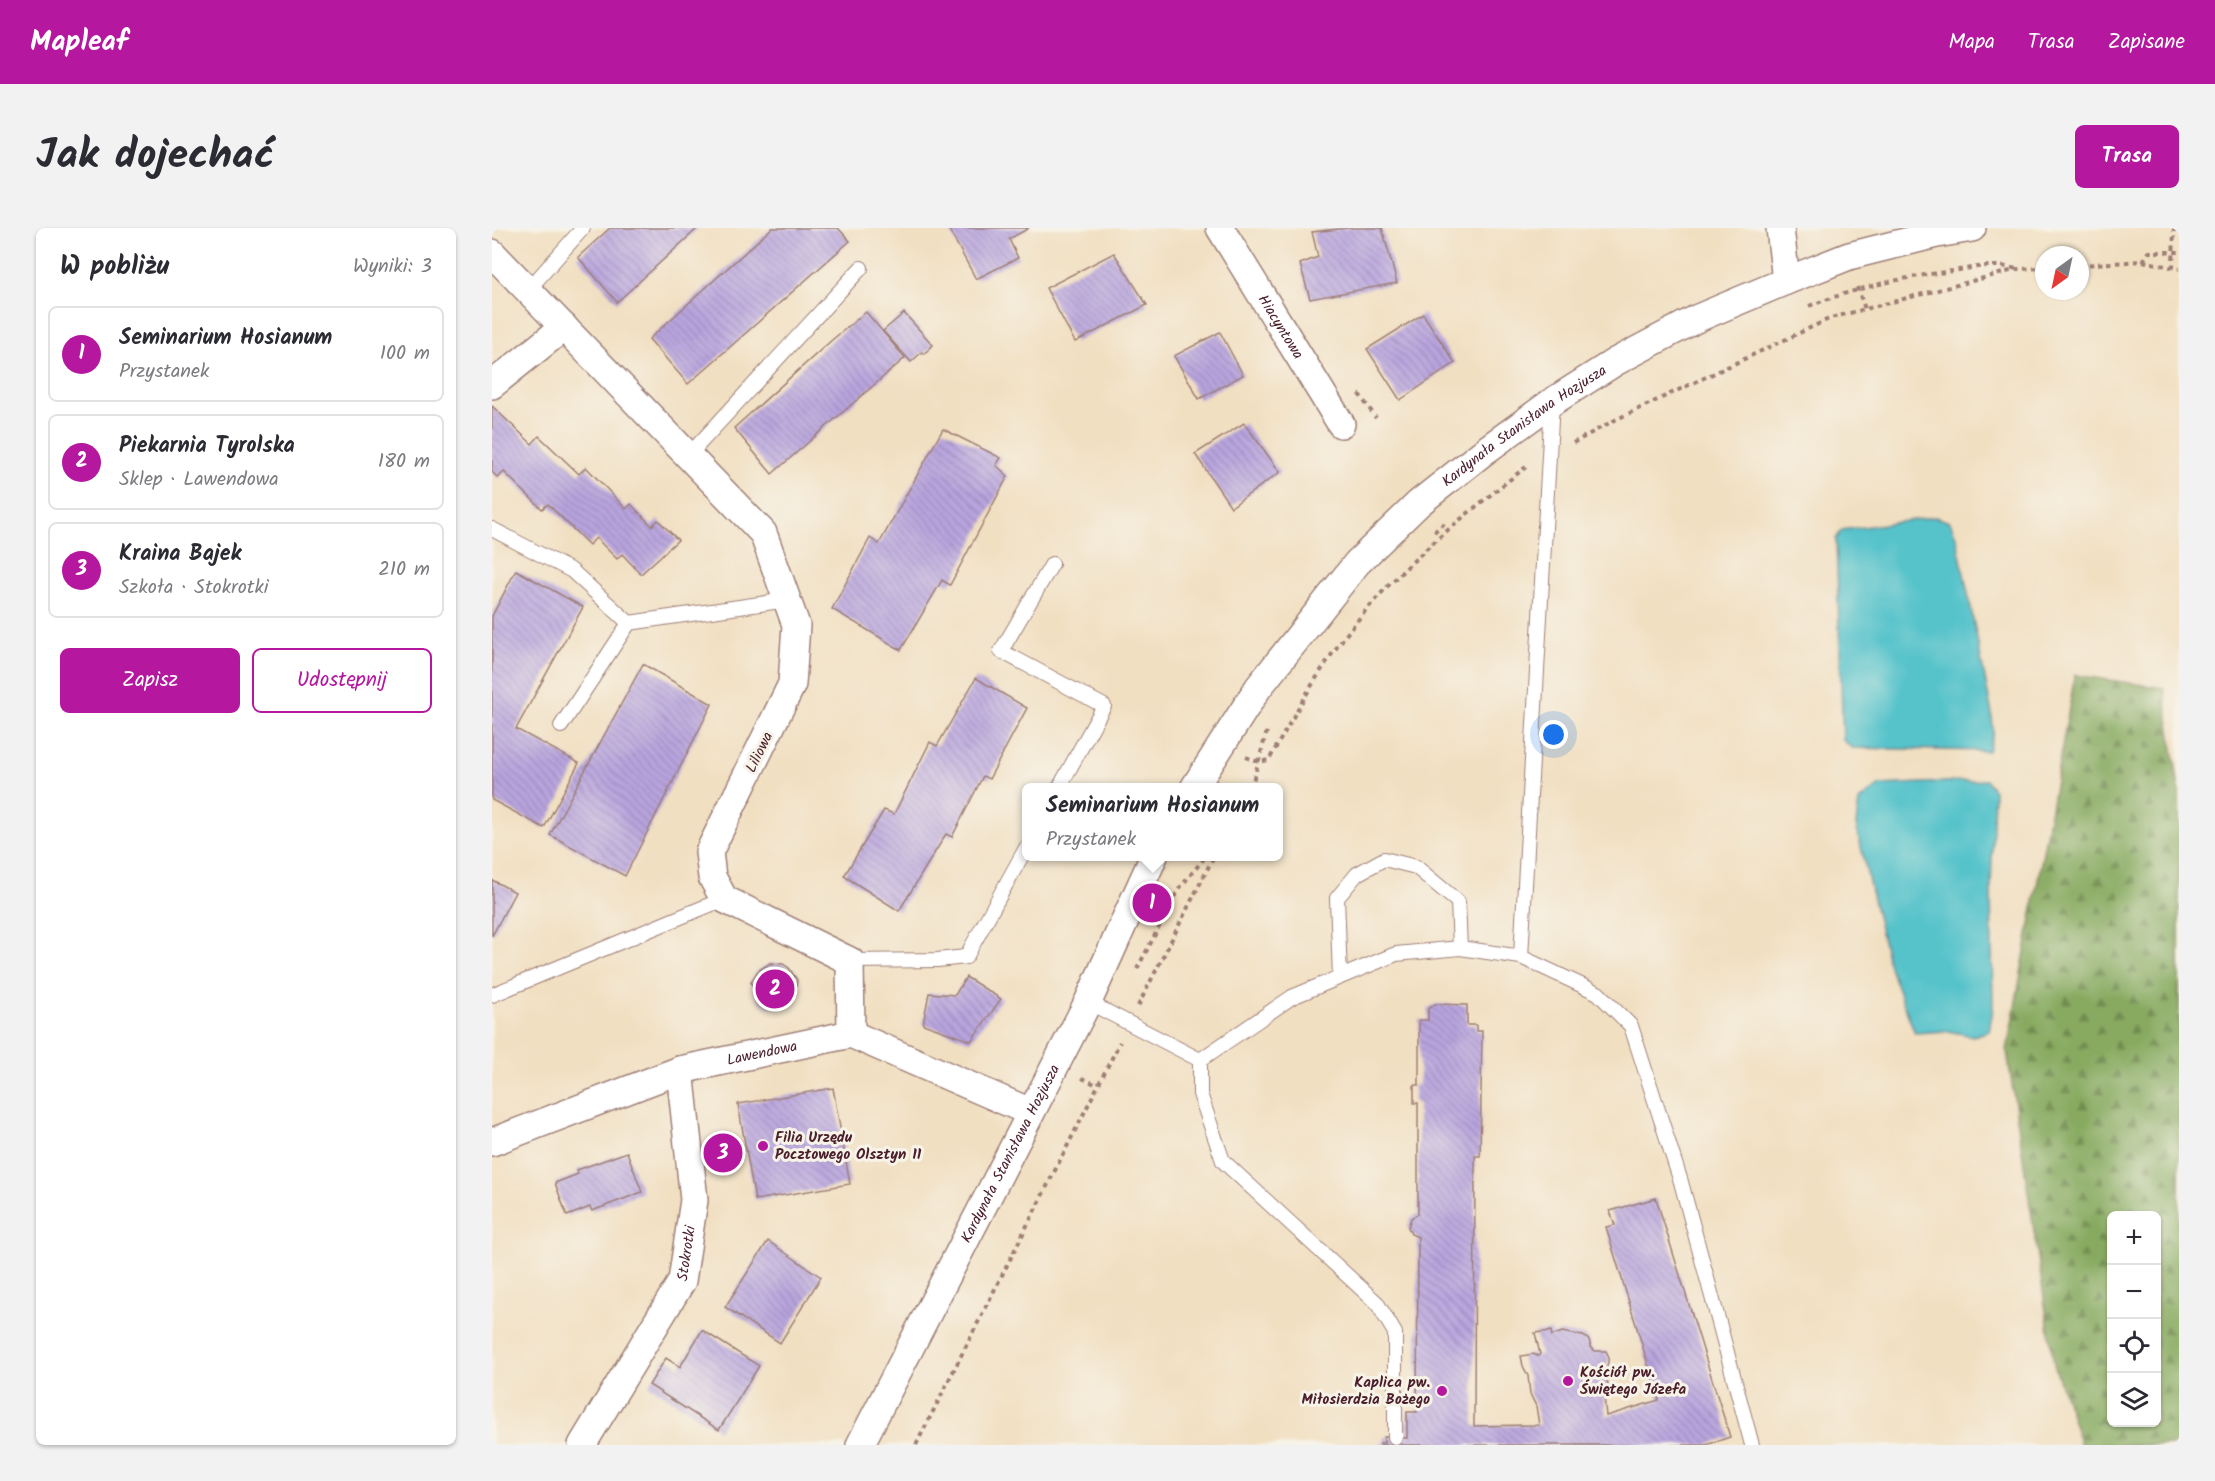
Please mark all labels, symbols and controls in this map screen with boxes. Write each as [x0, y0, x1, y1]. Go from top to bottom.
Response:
text: Mapleaf [30, 20, 128, 65]
text: Mapa [1949, 26, 1995, 59]
text: Trasa [2028, 26, 2075, 59]
text: Zapisane [2108, 26, 2185, 59]
text: Jak dojechać [36, 123, 274, 190]
button: Trasa [2075, 125, 2179, 188]
text: W pobliżu [60, 246, 169, 288]
north arrow [2035, 246, 2089, 300]
text: Wyniki: 3 [353, 251, 432, 283]
street label: Hiacyntowa [1251, 290, 1309, 364]
text: Seminarium Hosianum [119, 321, 332, 356]
text: 1 [78, 338, 85, 370]
text: 100 m [380, 338, 430, 370]
text: Przystanek [119, 356, 209, 388]
street label: Kardynała Stanisława Hozjusza [1437, 359, 1612, 494]
text: Piekarnia Tyrolska [119, 429, 295, 464]
text: 2 [76, 446, 87, 478]
text: 180 m [378, 446, 430, 478]
text: Sklep · Lawendowa [119, 464, 279, 496]
text: Kraina Bajek [119, 537, 241, 572]
text: 3 [76, 554, 87, 586]
text: 210 m [378, 554, 430, 586]
text: Szkoła · Stokrotki [119, 572, 269, 604]
button: Zapisz [60, 648, 240, 713]
button: Udostępnij [252, 648, 432, 713]
your location [1539, 720, 1568, 749]
street label: Liliowa [740, 728, 780, 777]
popup [1022, 783, 1283, 861]
text: Seminarium Hosianum [1046, 789, 1259, 824]
text: Przystanek [1046, 824, 1136, 856]
pin: 1 [1132, 880, 1172, 926]
pin: 2 [756, 966, 794, 1011]
street label: Lawendowa [725, 1035, 800, 1073]
street label: Kardynała Stanisława Hozjusza [955, 1060, 1067, 1247]
place label: Filia Urzędu Pocztowego Olsztyn 11 [775, 1126, 922, 1167]
pin: 3 [704, 1130, 742, 1176]
marker: Filia Urzędu Pocztowego Olsztyn 11 [756, 1139, 770, 1153]
map controls [2107, 1211, 2161, 1427]
button: + [2107, 1211, 2161, 1265]
street label: Stokrotki [671, 1223, 703, 1283]
button: − [2107, 1265, 2161, 1319]
button: locate [2107, 1319, 2161, 1373]
place label: Kościół pw. Świętego Józefa [1580, 1361, 1686, 1402]
place label: Kaplica pw. Miłosierdzia Bożego [1301, 1371, 1430, 1412]
button: layers [2107, 1373, 2161, 1427]
marker: Kościół pw. Świętego Józefa [1561, 1374, 1575, 1388]
marker: Kaplica pw. Miłosierdzia Bożego [1435, 1384, 1449, 1398]

